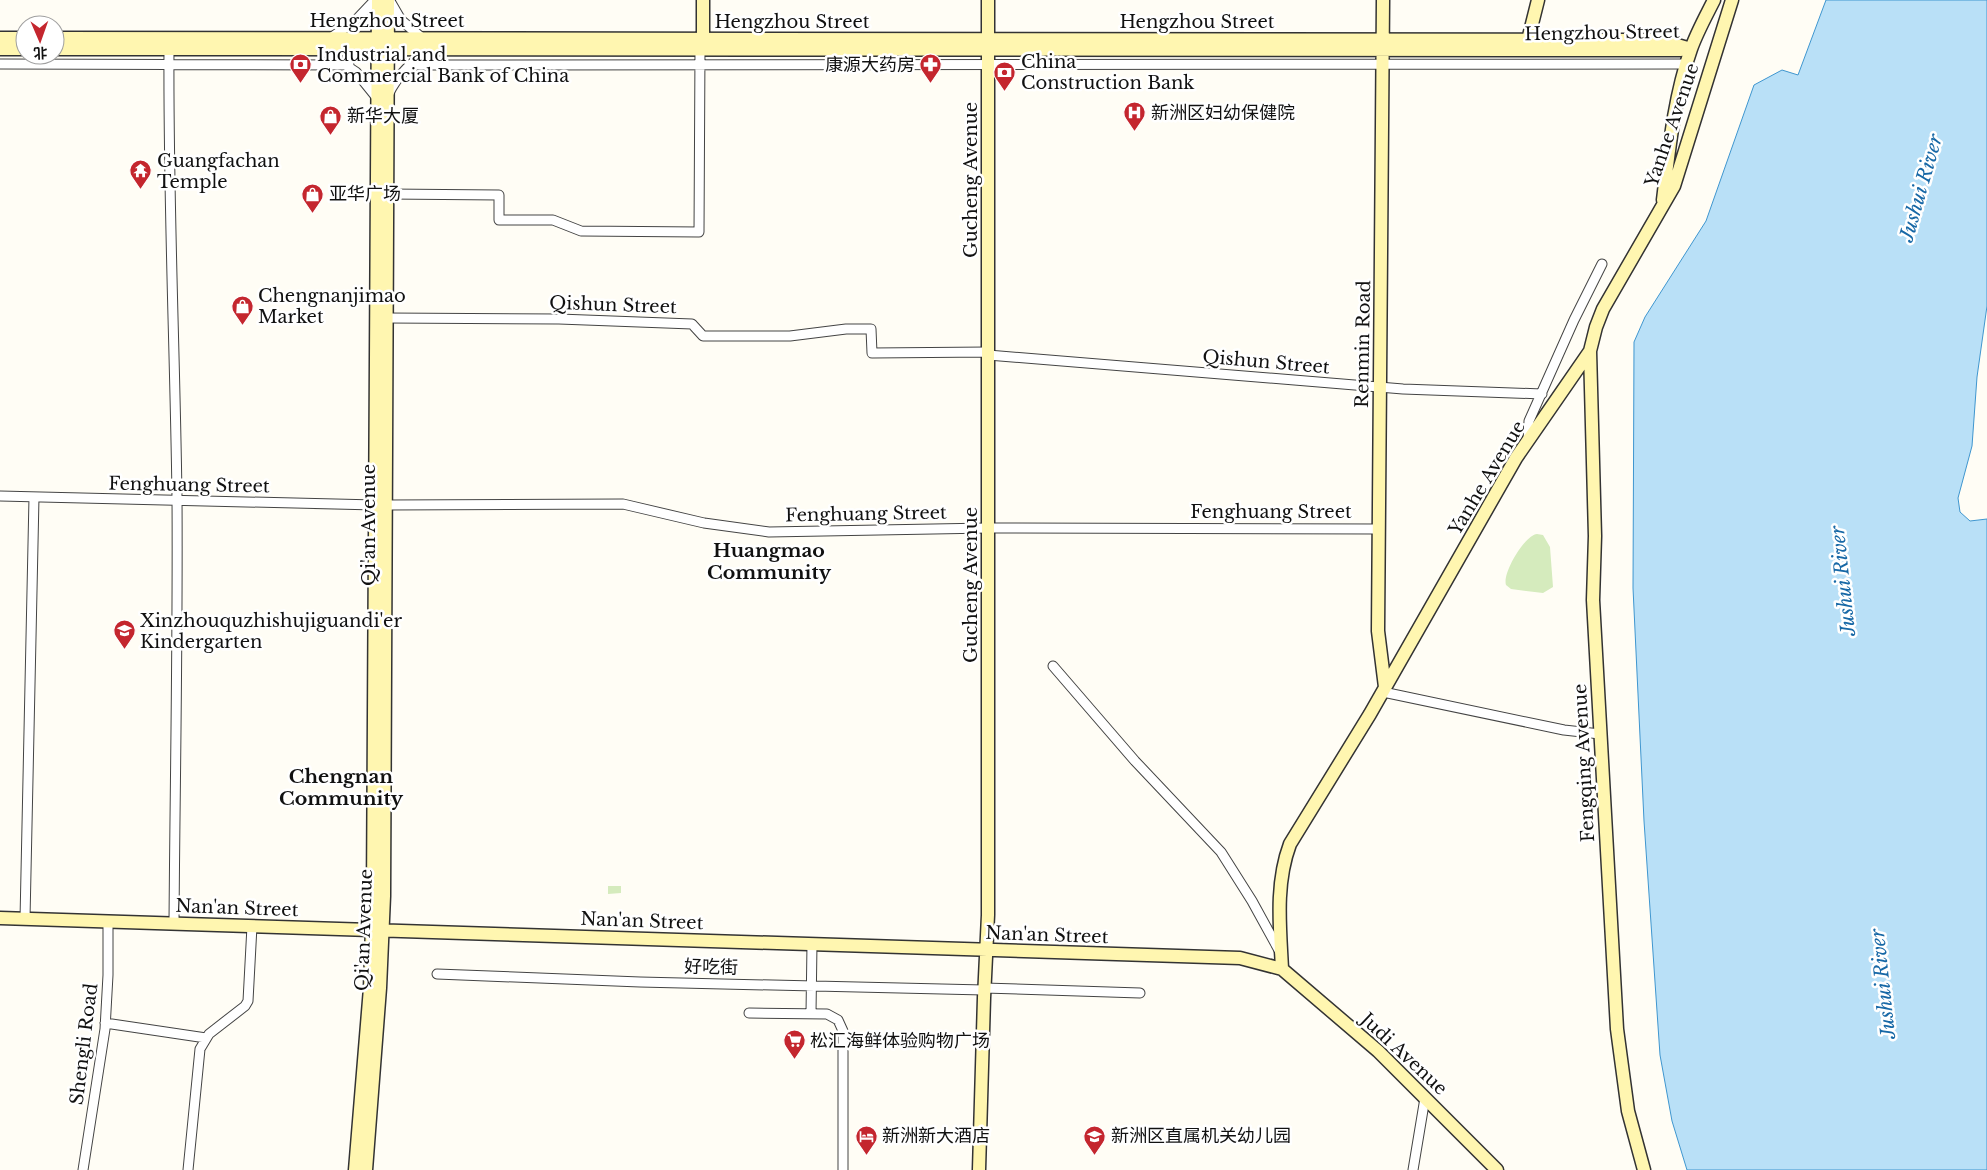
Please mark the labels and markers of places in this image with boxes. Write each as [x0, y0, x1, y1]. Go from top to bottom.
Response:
place label: Industrial and Commercial Bank of China [317, 44, 569, 87]
place label: China Construction Bank [1021, 51, 1194, 94]
bank icon: Industrial and Commercial Bank of China [289, 53, 313, 84]
pharmacy icon: 康源大药房 [919, 53, 943, 84]
place label: 康源大药房 [825, 54, 915, 76]
bank icon: China Construction Bank [993, 60, 1017, 91]
hospital icon: 新洲区妇幼保健院 [1123, 101, 1147, 132]
place label: 新洲区妇幼保健院 [1151, 102, 1295, 124]
shop icon: 新华大厦 [319, 104, 343, 135]
place label: 新华大厦 [347, 105, 419, 127]
place label: Guangfachan Temple [157, 150, 280, 193]
temple icon: Guangfachan Temple [129, 159, 153, 190]
shop icon: 亚华广场 [301, 182, 325, 213]
place label: 亚华广场 [329, 183, 401, 205]
place label: Chengnanjimao Market [258, 285, 406, 328]
shop icon: Chengnanjimao Market [230, 294, 254, 325]
place label: Xinzhouquzhishujiguandi'er Kindergarten [140, 610, 402, 653]
school or university icon: Xinzhouquzhishujiguandi'er Kindergarten [112, 619, 136, 650]
supermarket icon: 松汇海鲜体验购物广场 [782, 1029, 806, 1060]
place label: 松汇海鲜体验购物广场 [810, 1030, 990, 1052]
hotel icon: 新洲新大酒店 [854, 1124, 878, 1155]
school or university icon: 新洲区直属机关幼儿园 [1083, 1124, 1107, 1155]
place label: 新洲新大酒店 [882, 1125, 990, 1147]
place label: 新洲区直属机关幼儿园 [1111, 1125, 1291, 1147]

